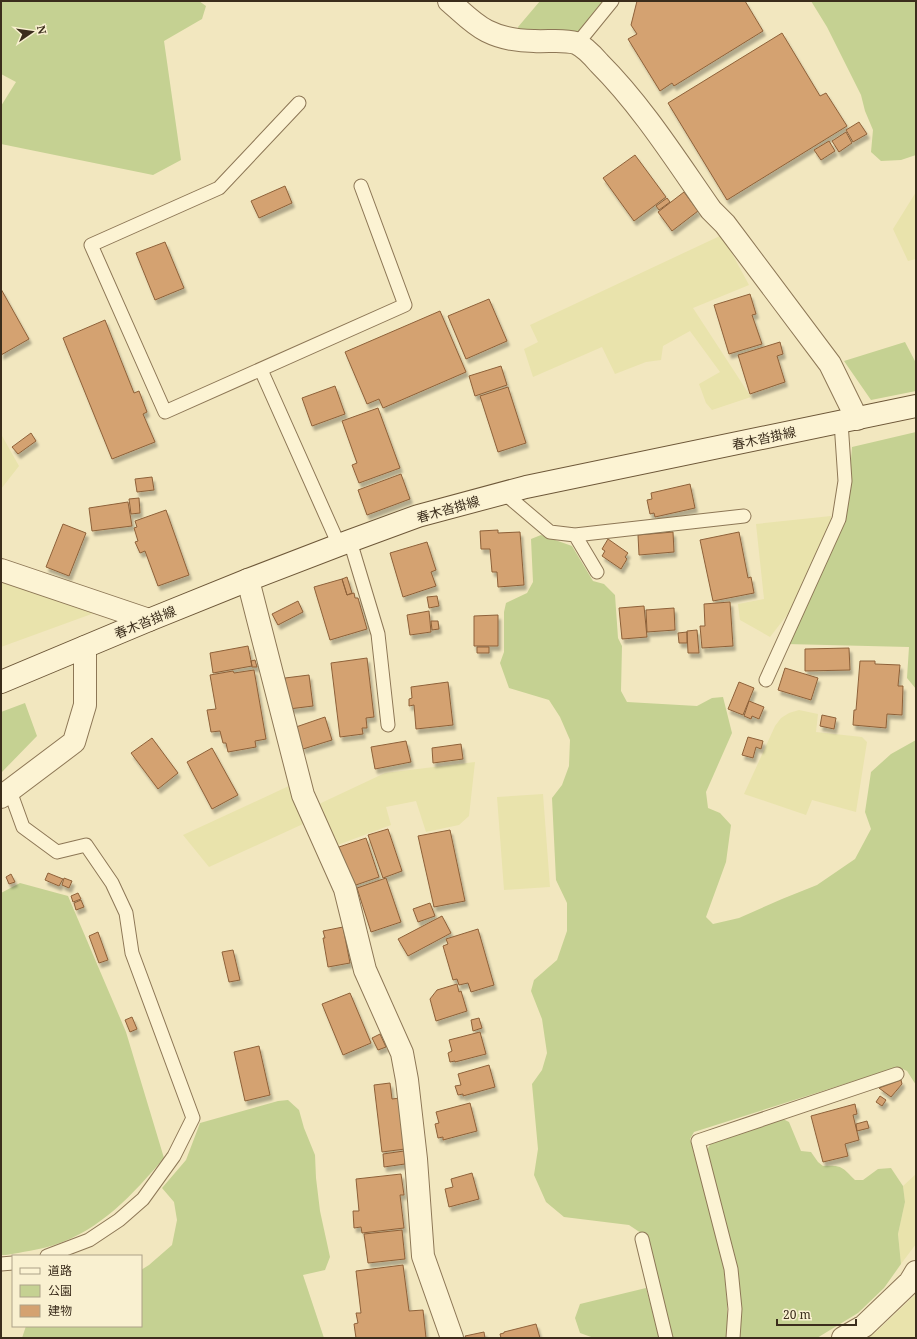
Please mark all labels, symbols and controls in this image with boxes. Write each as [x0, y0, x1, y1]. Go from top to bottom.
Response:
north arrow [12, 12, 52, 52]
text: N [34, 24, 51, 36]
street label: 春木沓掛線 [730, 422, 798, 454]
street label: 春木沓掛線 [414, 491, 482, 527]
street label: 春木沓掛線 [111, 601, 179, 643]
legend [12, 1255, 142, 1327]
text: 道路 [48, 1262, 72, 1279]
text: 公園 [48, 1282, 72, 1299]
scale bar [777, 1301, 856, 1327]
text: 建物 [48, 1302, 72, 1319]
text: 20 m [783, 1306, 811, 1323]

